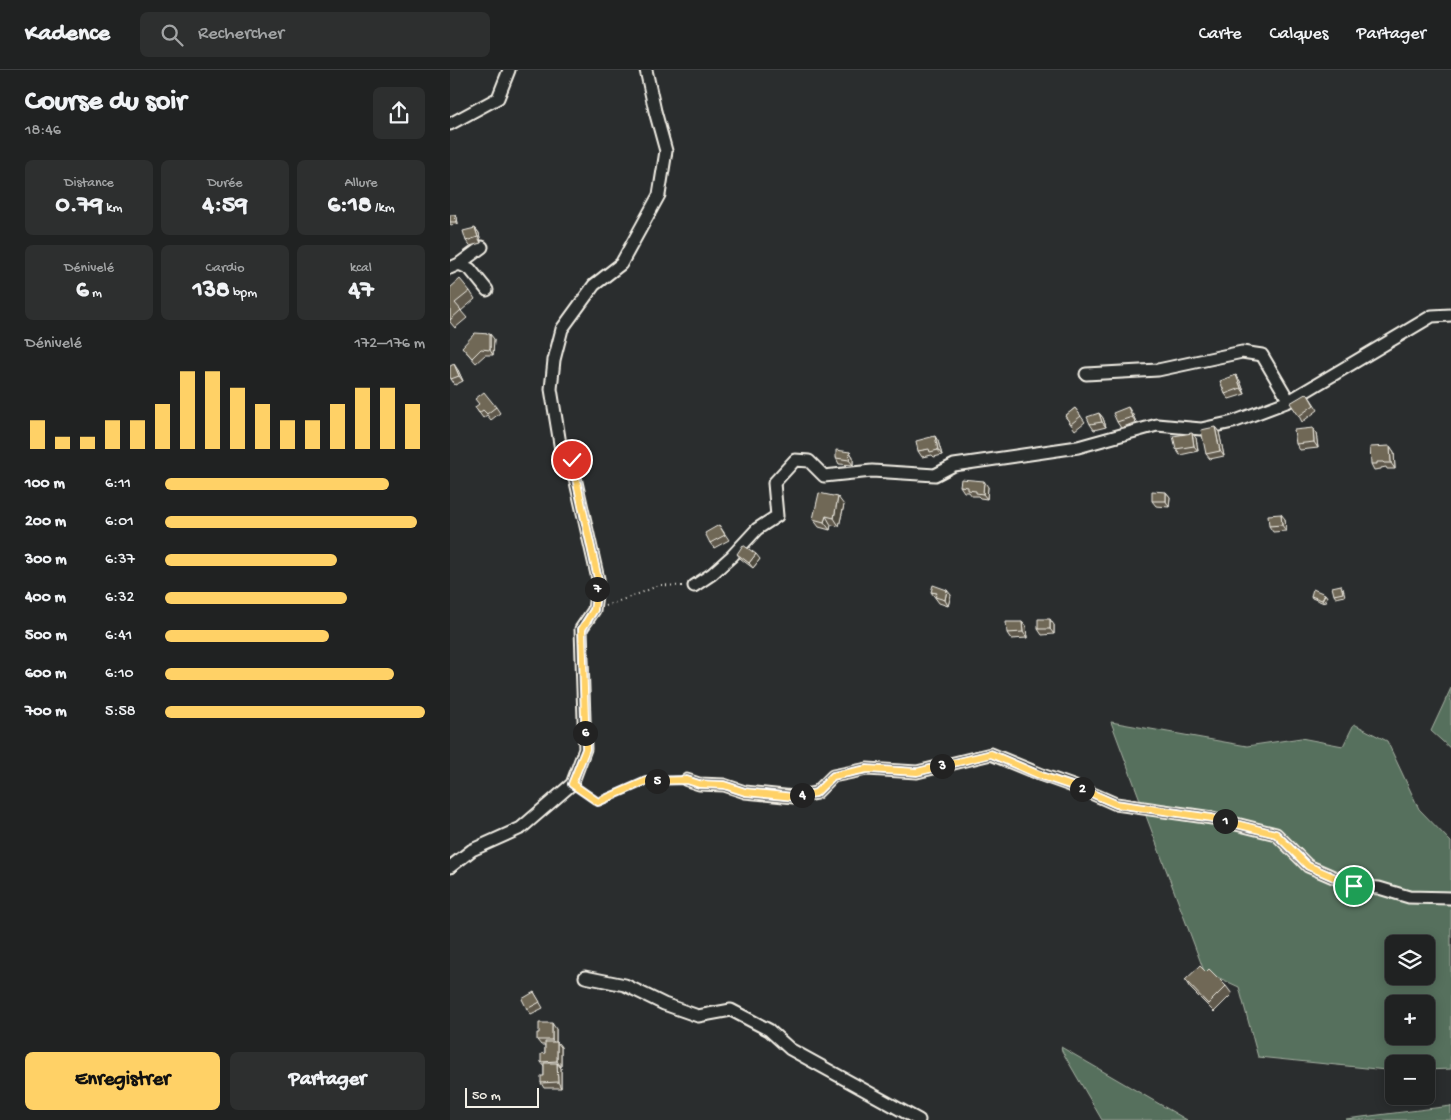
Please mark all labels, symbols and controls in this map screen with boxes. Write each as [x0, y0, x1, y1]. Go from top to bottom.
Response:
search box [140, 12, 490, 57]
text: Kadence [25, 20, 110, 49]
icon: search [158, 21, 186, 49]
text: Rechercher [198, 23, 284, 46]
text: Carte [1199, 24, 1242, 45]
text: Calques [1270, 24, 1328, 45]
text: Partager [1356, 24, 1426, 45]
text: Course du soir [25, 86, 186, 119]
button: share [373, 87, 425, 139]
text: 18:46 [25, 122, 61, 141]
text: Distance [64, 175, 114, 192]
text: Durée [207, 175, 243, 192]
text: Allure [344, 175, 378, 192]
text: 0.79 [55, 192, 103, 221]
text: 4:59 [202, 192, 248, 221]
text: 6:18 [327, 192, 372, 221]
text: km [103, 200, 123, 217]
text: /km [372, 200, 395, 217]
text: Dénivelé [64, 260, 114, 277]
text: Cardio [206, 260, 244, 277]
text: kcal [350, 260, 372, 277]
text: 6 [76, 277, 89, 306]
text: 138 [193, 277, 230, 306]
text: 47 [349, 277, 373, 306]
text: m [89, 285, 102, 302]
text: bpm [230, 285, 257, 302]
text: Dénivelé [25, 335, 82, 354]
text: 172–176 m [355, 335, 425, 354]
pin [551, 439, 593, 481]
icon: check [558, 446, 586, 474]
text: 100 m [25, 475, 65, 494]
text: 6:11 [105, 475, 131, 494]
text: 200 m [25, 513, 66, 532]
text: 6:01 [105, 513, 134, 532]
text: 300 m [25, 551, 67, 570]
text: 6:37 [105, 551, 135, 570]
pin: 7 [584, 576, 610, 602]
text: 7 [594, 581, 601, 598]
text: 400 m [25, 589, 66, 608]
text: 6:32 [105, 589, 134, 608]
text: 500 m [25, 627, 67, 646]
text: 6:41 [105, 627, 132, 646]
text: 600 m [25, 665, 66, 684]
text: 6:10 [105, 665, 134, 684]
text: 700 m [25, 703, 67, 722]
text: 5:58 [105, 703, 136, 722]
pin: 6 [572, 720, 598, 746]
text: 6 [582, 725, 589, 742]
pin: 3 [930, 754, 954, 778]
text: 3 [939, 758, 946, 775]
pin: 5 [644, 768, 670, 794]
text: 5 [654, 773, 661, 790]
pin: 2 [1070, 776, 1094, 802]
text: 2 [1079, 781, 1086, 798]
pin: 4 [790, 782, 814, 808]
text: 4 [799, 787, 806, 804]
pin: 1 [1212, 808, 1238, 834]
text: 1 [1223, 813, 1228, 830]
pin [1333, 865, 1375, 907]
icon: arrive [1340, 872, 1368, 900]
map controls [1385, 935, 1435, 1105]
button: layers [1385, 935, 1435, 985]
button: + [1385, 995, 1435, 1045]
button: Enregistrer [25, 1052, 220, 1110]
button: Partager [230, 1052, 425, 1110]
button: − [1385, 1055, 1435, 1105]
scale bar [465, 1085, 539, 1108]
text: 50 m [472, 1088, 501, 1105]

